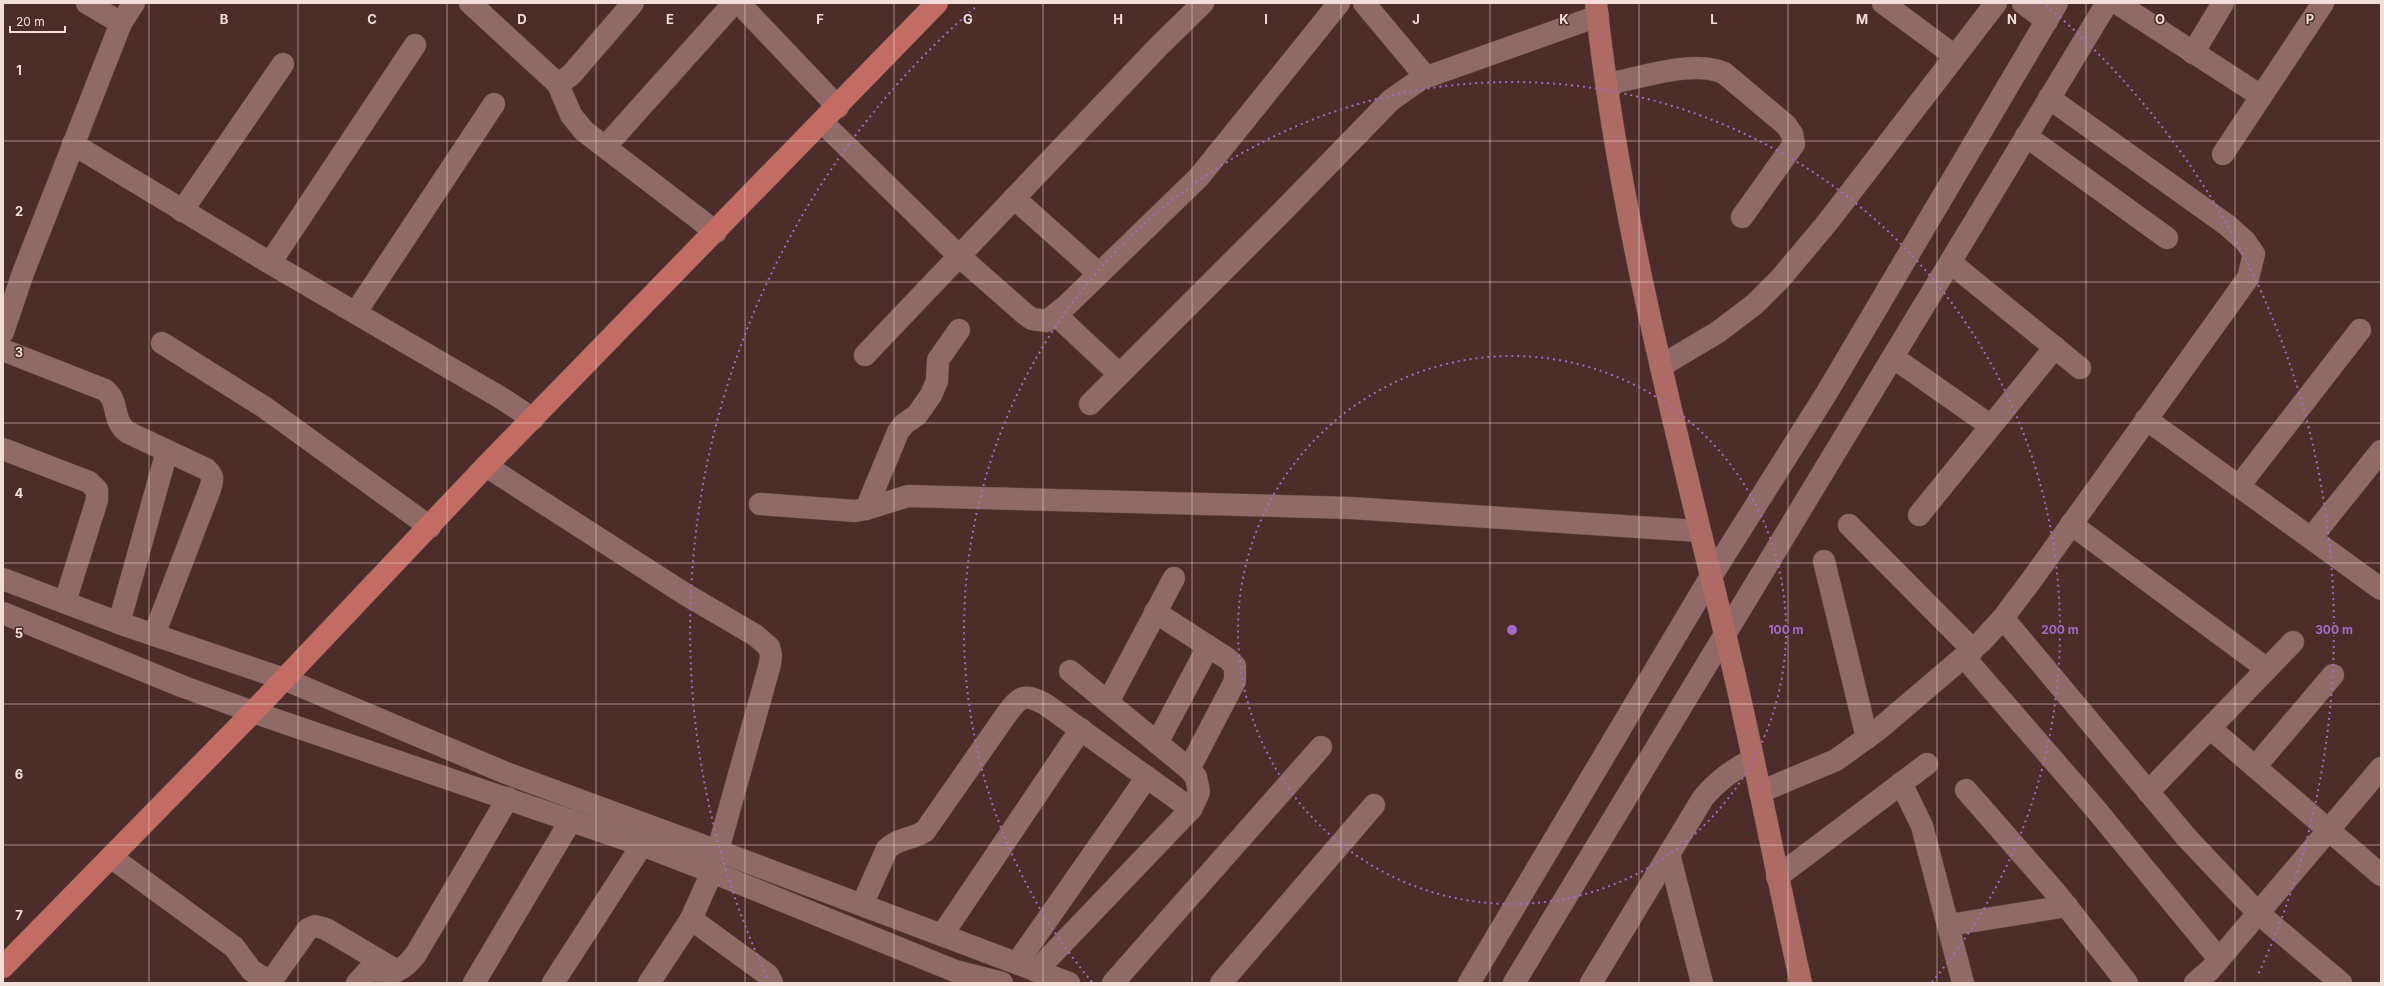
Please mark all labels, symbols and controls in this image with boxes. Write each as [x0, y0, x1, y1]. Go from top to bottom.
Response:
scale bar [10, 8, 65, 34]
text: B [220, 11, 229, 27]
text: C [367, 11, 377, 27]
text: D [517, 11, 527, 27]
text: E [666, 11, 674, 27]
text: F [816, 11, 824, 27]
text: G [963, 11, 973, 27]
text: H [1113, 11, 1123, 27]
text: I [1264, 11, 1268, 27]
text: J [1412, 11, 1420, 27]
text: K [1559, 11, 1569, 27]
text: L [1710, 11, 1718, 27]
text: M [1856, 11, 1868, 27]
text: N [2007, 11, 2017, 27]
text: O [2155, 11, 2165, 27]
text: P [2306, 11, 2314, 27]
text: 20 m [16, 14, 45, 29]
text: 1 [16, 62, 22, 78]
text: 2 [15, 203, 23, 219]
text: 3 [15, 344, 23, 360]
text: 4 [15, 485, 24, 501]
text: 100 m [1768, 622, 1804, 637]
text: 200 m [2041, 622, 2079, 637]
text: 300 m [2315, 622, 2353, 637]
centre of rings [1505, 623, 1519, 637]
text: 5 [15, 625, 23, 641]
text: 6 [15, 766, 23, 782]
text: 7 [15, 907, 23, 923]

